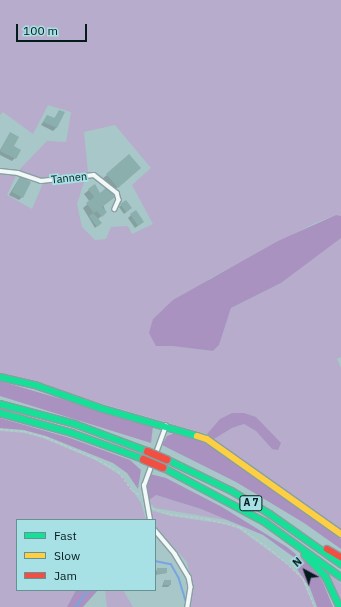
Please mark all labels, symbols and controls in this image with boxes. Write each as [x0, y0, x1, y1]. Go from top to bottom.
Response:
scale bar [18, 16, 89, 42]
text: 100 m [23, 23, 58, 38]
street label: Tannen [50, 170, 88, 186]
road number: A 7 [239, 495, 263, 511]
legend [16, 519, 156, 591]
text: Fast [54, 528, 77, 543]
text: Slow [54, 548, 80, 563]
north arrow [285, 551, 325, 591]
text: N [290, 554, 305, 570]
text: Jam [54, 568, 77, 583]

